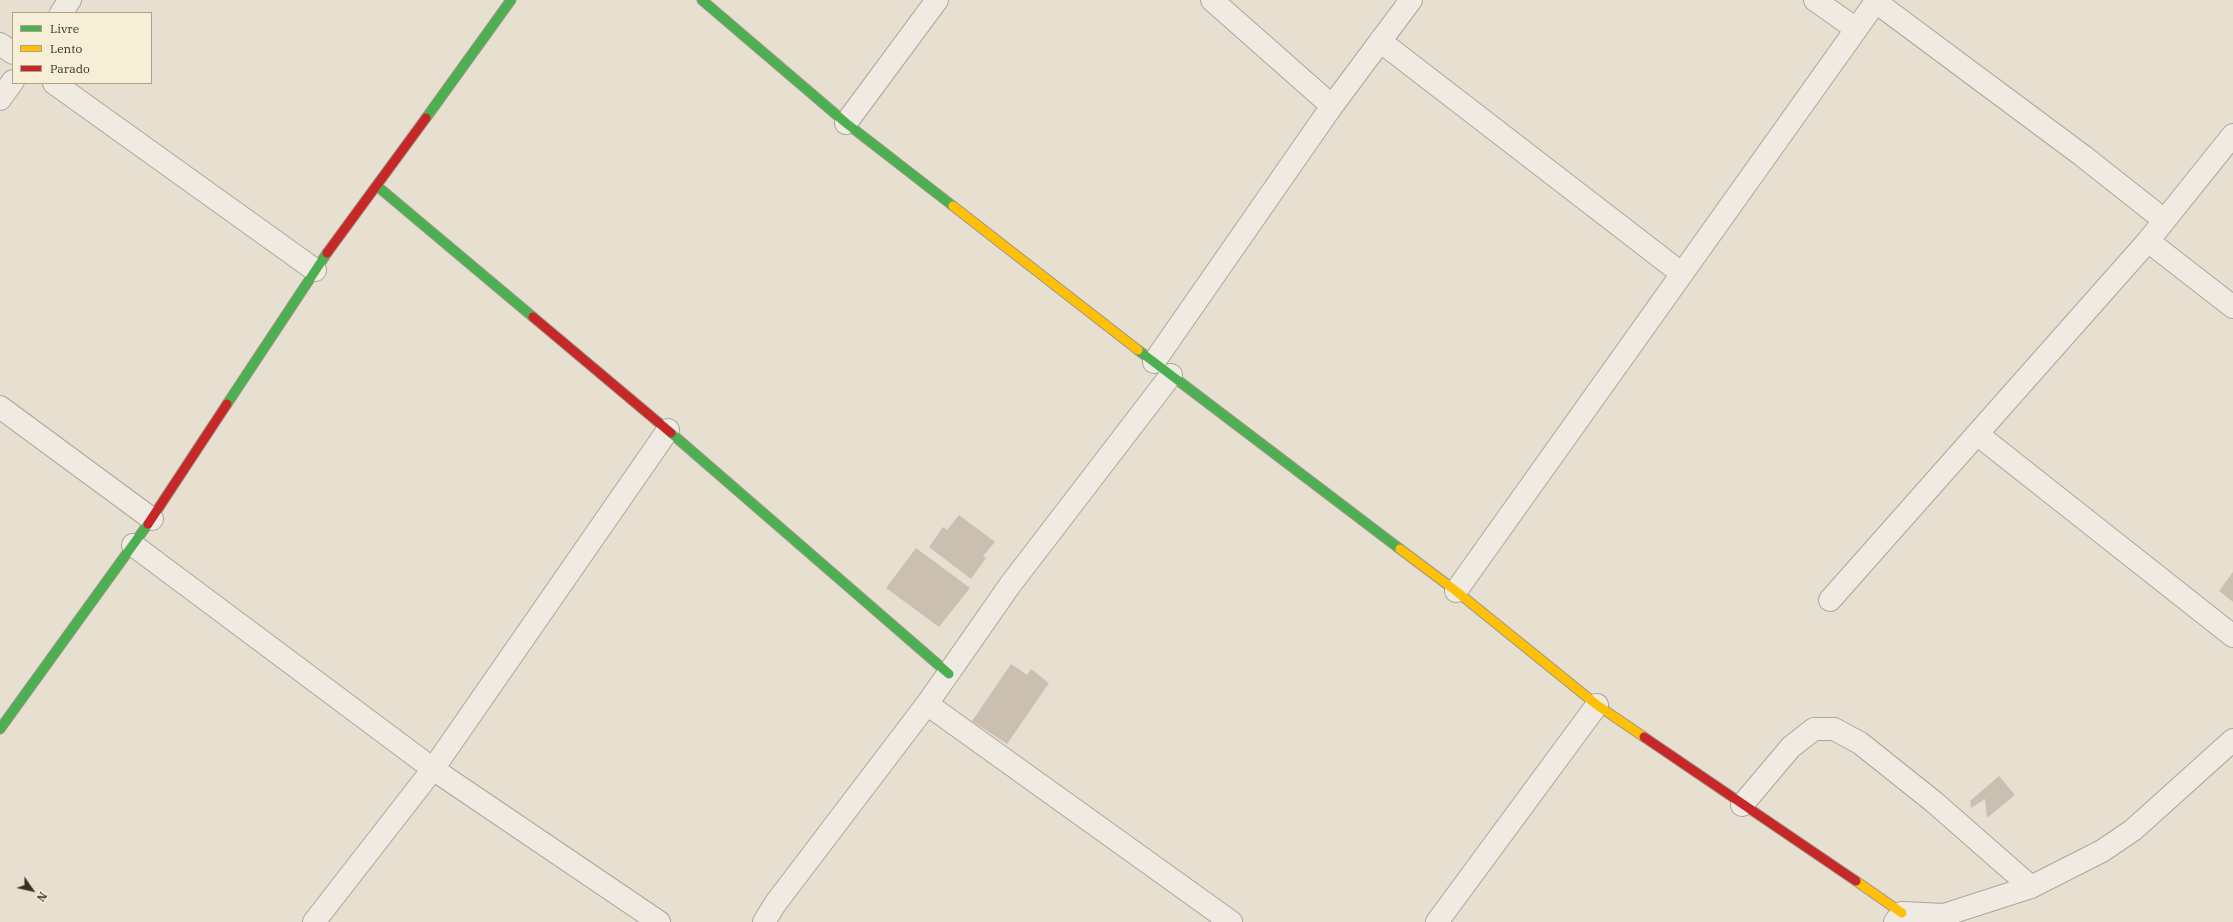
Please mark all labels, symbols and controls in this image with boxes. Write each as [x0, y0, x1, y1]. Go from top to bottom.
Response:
legend [12, 12, 152, 84]
text: Livre [50, 21, 79, 36]
text: Lento [50, 41, 82, 56]
text: Parado [50, 61, 90, 76]
north arrow [12, 870, 52, 910]
text: N [34, 889, 50, 904]

